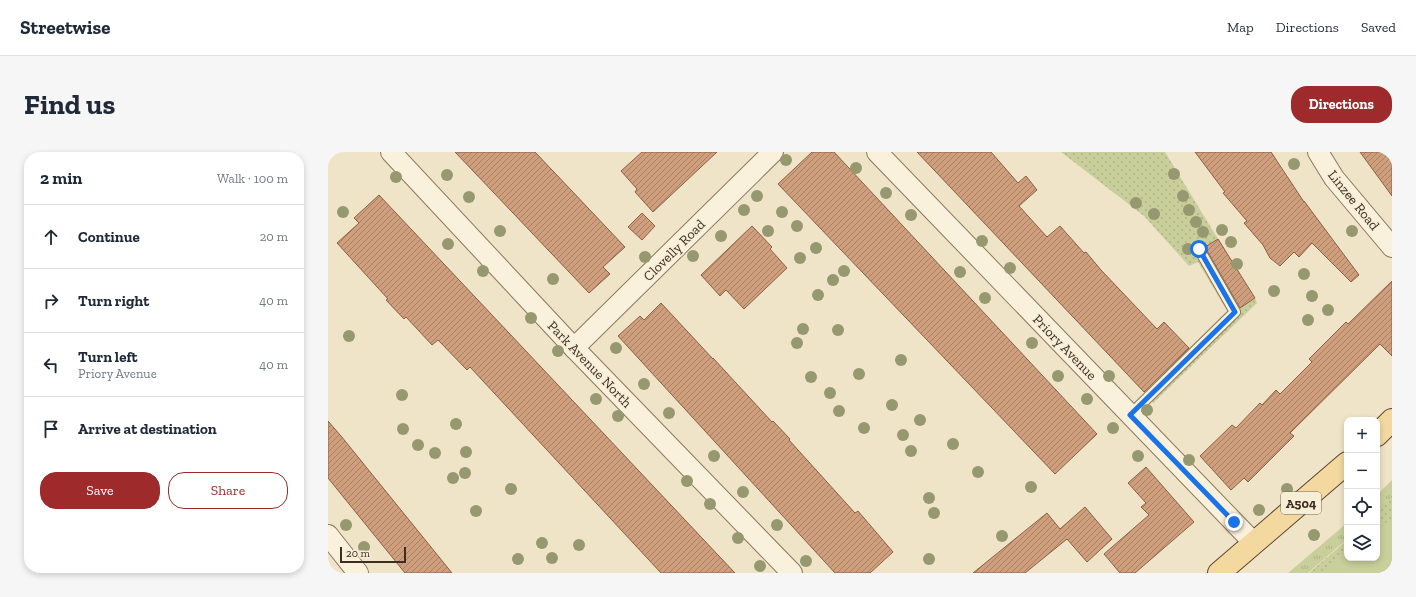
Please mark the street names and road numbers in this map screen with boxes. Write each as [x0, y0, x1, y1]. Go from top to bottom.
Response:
street label: Linzee Road [1324, 167, 1383, 234]
street label: Clovelly Road [640, 216, 709, 285]
street label: Priory Avenue [1029, 311, 1101, 384]
street label: Park Avenue North [544, 317, 636, 411]
road number: A504 [1281, 492, 1321, 514]

